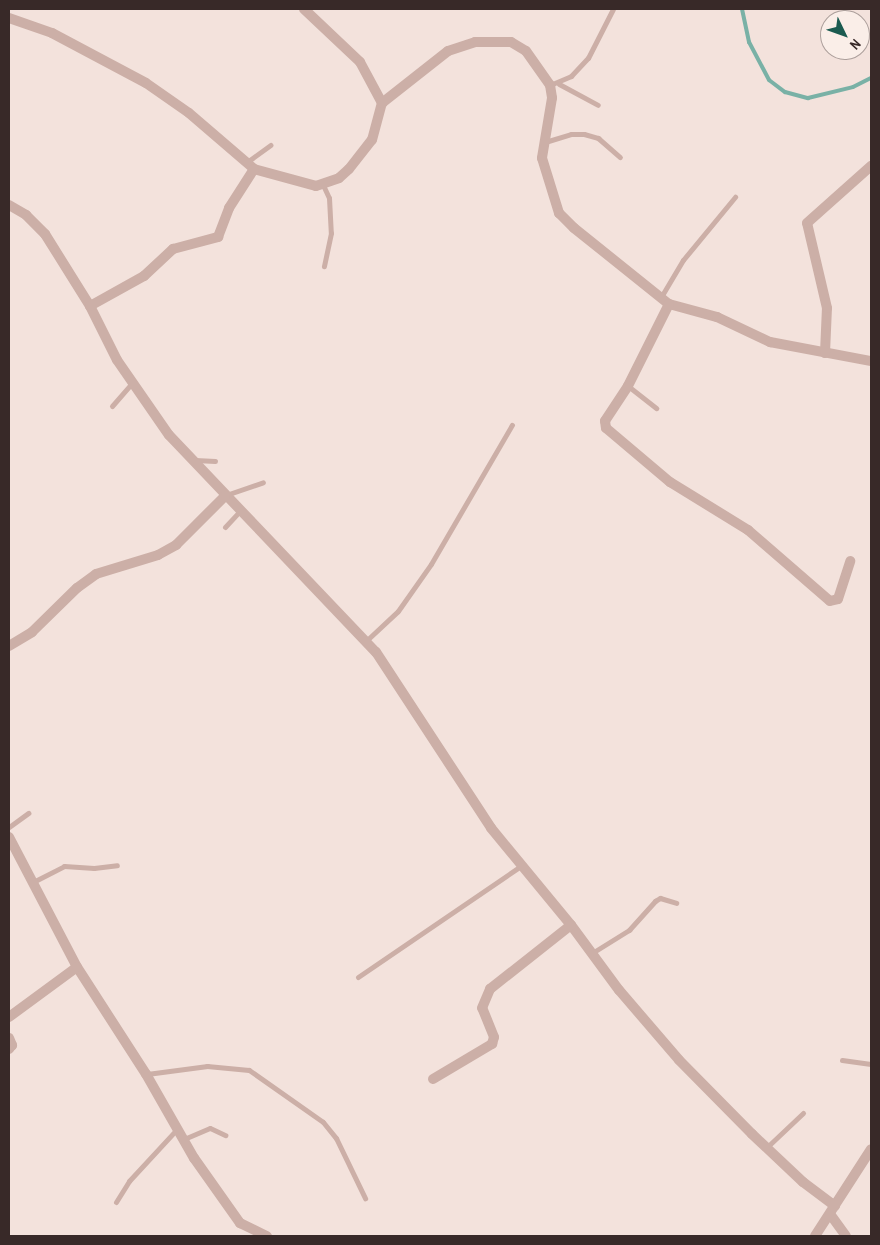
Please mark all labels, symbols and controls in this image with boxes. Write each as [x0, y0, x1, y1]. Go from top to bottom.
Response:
north arrow [820, 10, 870, 60]
text: N [846, 35, 865, 53]

